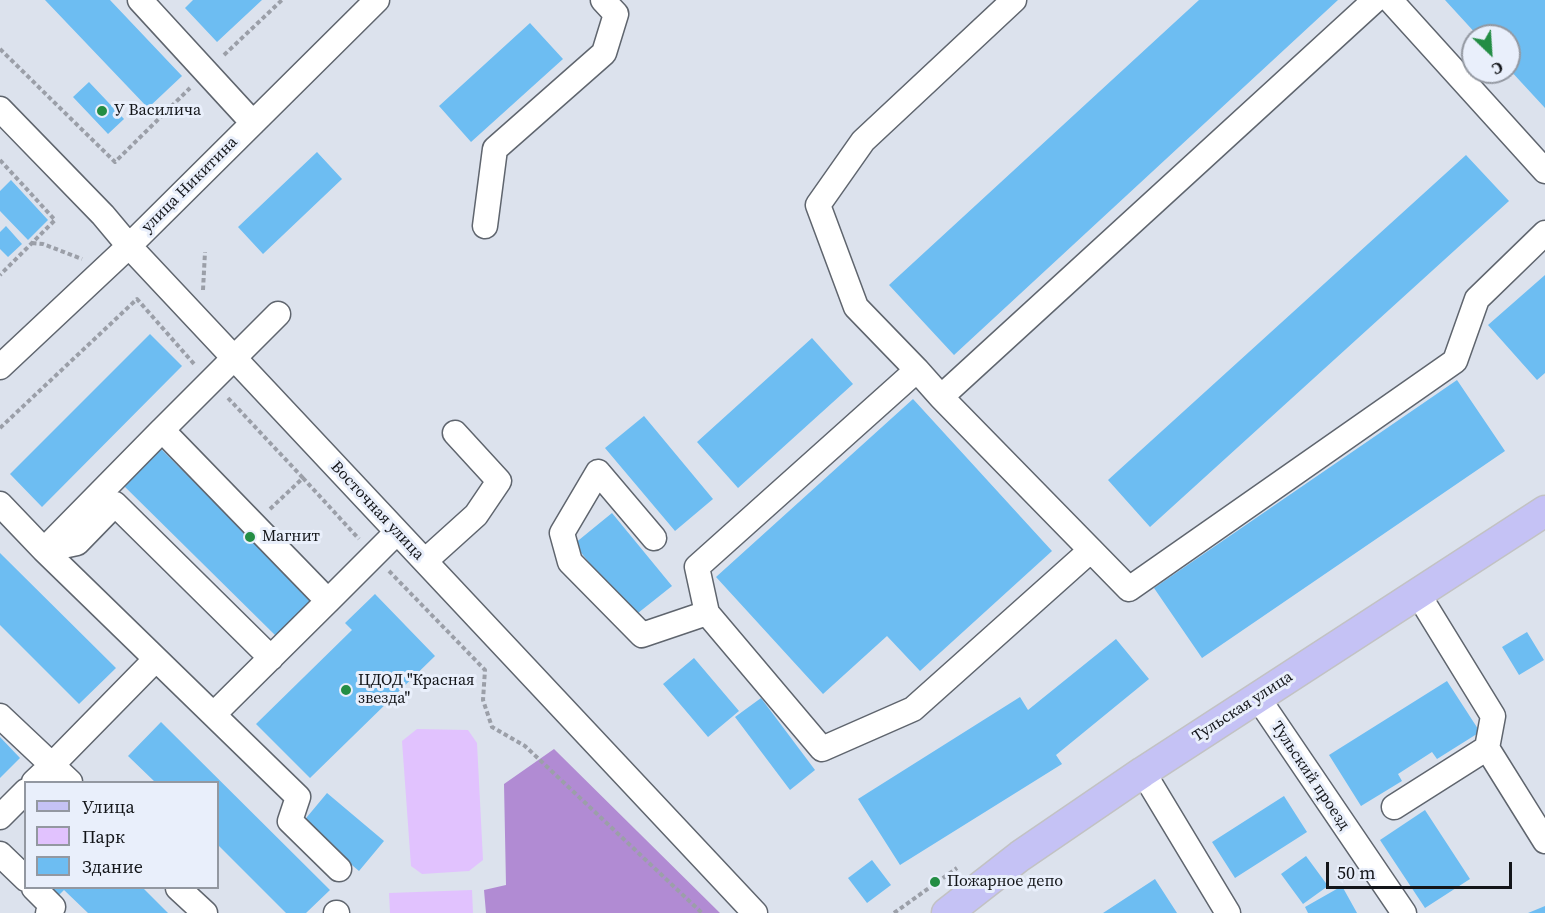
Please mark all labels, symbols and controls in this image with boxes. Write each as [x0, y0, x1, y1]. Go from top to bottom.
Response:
north arrow [1461, 24, 1521, 84]
text: С [1489, 56, 1507, 81]
place label: У Василича [114, 101, 201, 121]
marker: У Василича [95, 104, 109, 118]
street label: улица Никитина [138, 133, 242, 237]
street label: Восточная улица [326, 458, 428, 564]
place label: Магнит [262, 527, 320, 547]
marker: Магнит [243, 530, 257, 544]
street label: Тульская улица [1189, 667, 1297, 747]
place label: ЦДОД "Красная звезда" [358, 671, 475, 709]
marker: ЦДОД "Красная звезда" [339, 683, 353, 697]
street label: Тульский проезд [1267, 718, 1353, 834]
legend [24, 781, 219, 889]
text: Улица [82, 794, 135, 819]
text: Парк [82, 824, 125, 849]
scale bar [1329, 850, 1515, 888]
text: Здание [82, 854, 143, 879]
text: 50 m [1337, 860, 1375, 885]
place label: Пожарное депо [947, 872, 1063, 892]
marker: Пожарное депо [928, 875, 942, 889]

